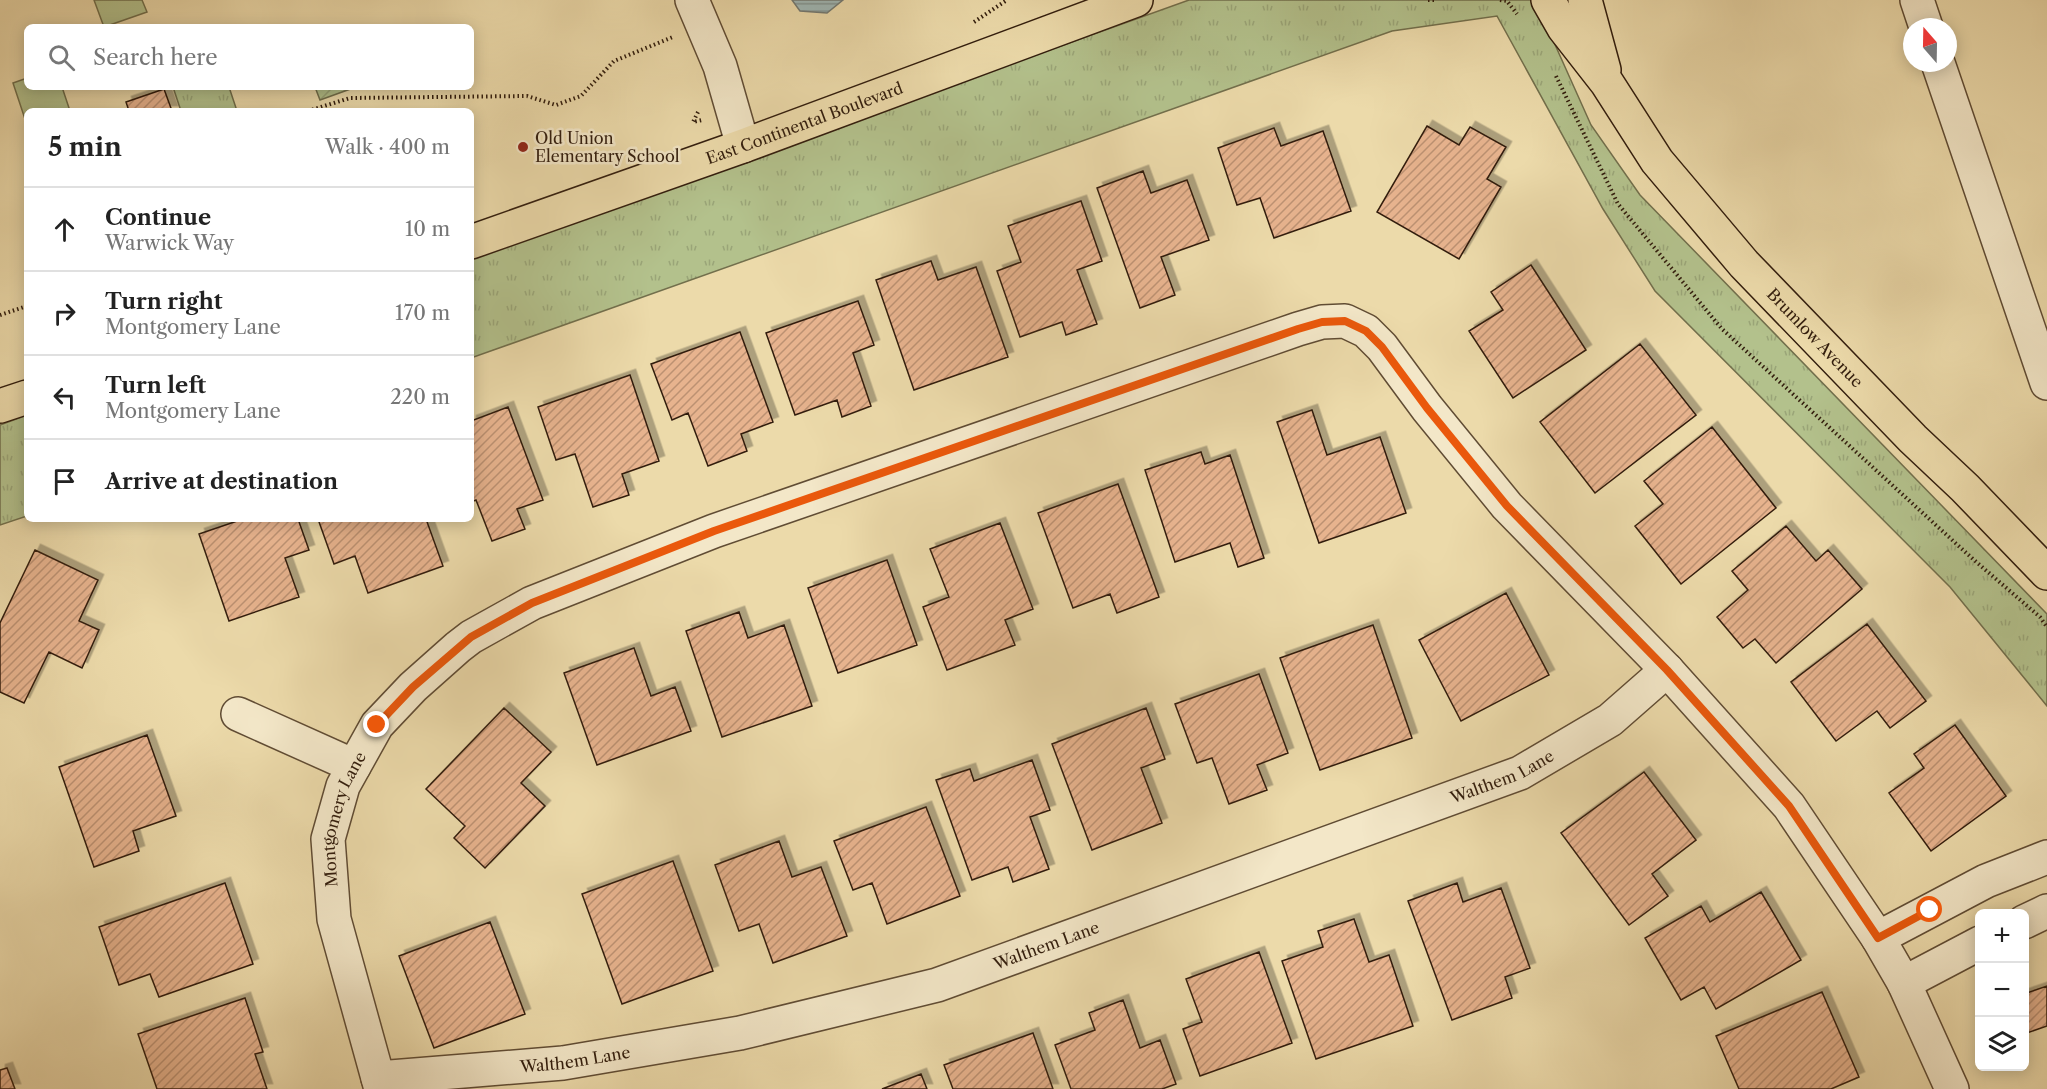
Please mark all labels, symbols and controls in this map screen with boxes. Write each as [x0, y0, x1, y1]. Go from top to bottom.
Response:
north arrow [1903, 18, 1957, 72]
search box [24, 24, 474, 90]
icon: search [45, 41, 78, 74]
text: Search here [93, 44, 218, 71]
street label: East Continental Boulevard [703, 77, 906, 168]
place label: Old Union Elementary School [535, 128, 680, 166]
text: 5 min [48, 131, 122, 163]
text: Walk · 400 m [325, 135, 450, 159]
marker: Old Union Elementary School [516, 140, 530, 154]
text: Continue [105, 204, 211, 231]
icon: ahead [48, 213, 81, 246]
text: 10 m [405, 217, 450, 241]
text: Warwick Way [105, 231, 234, 255]
street label: Brumlow Avenue [1763, 284, 1868, 391]
text: Turn right [105, 288, 223, 315]
icon: right [48, 297, 81, 330]
text: 170 m [395, 301, 450, 325]
text: Montgomery Lane [105, 315, 281, 339]
text: Turn left [105, 372, 206, 399]
icon: left [48, 381, 81, 414]
text: 220 m [390, 385, 450, 409]
text: Montgomery Lane [105, 399, 281, 423]
icon: arrive [48, 465, 81, 498]
text: Arrive at destination [105, 468, 338, 495]
route end [363, 711, 389, 737]
street label: Walthem Lane [1446, 745, 1557, 808]
street label: Montgomery Lane [318, 748, 370, 888]
route start [1916, 896, 1942, 922]
map controls [1975, 909, 2029, 1071]
button: + [1975, 909, 2029, 963]
street label: Walthem Lane [990, 917, 1102, 974]
button: − [1975, 963, 2029, 1017]
button: layers [1975, 1017, 2029, 1071]
street label: Walthem Lane [518, 1042, 632, 1077]

